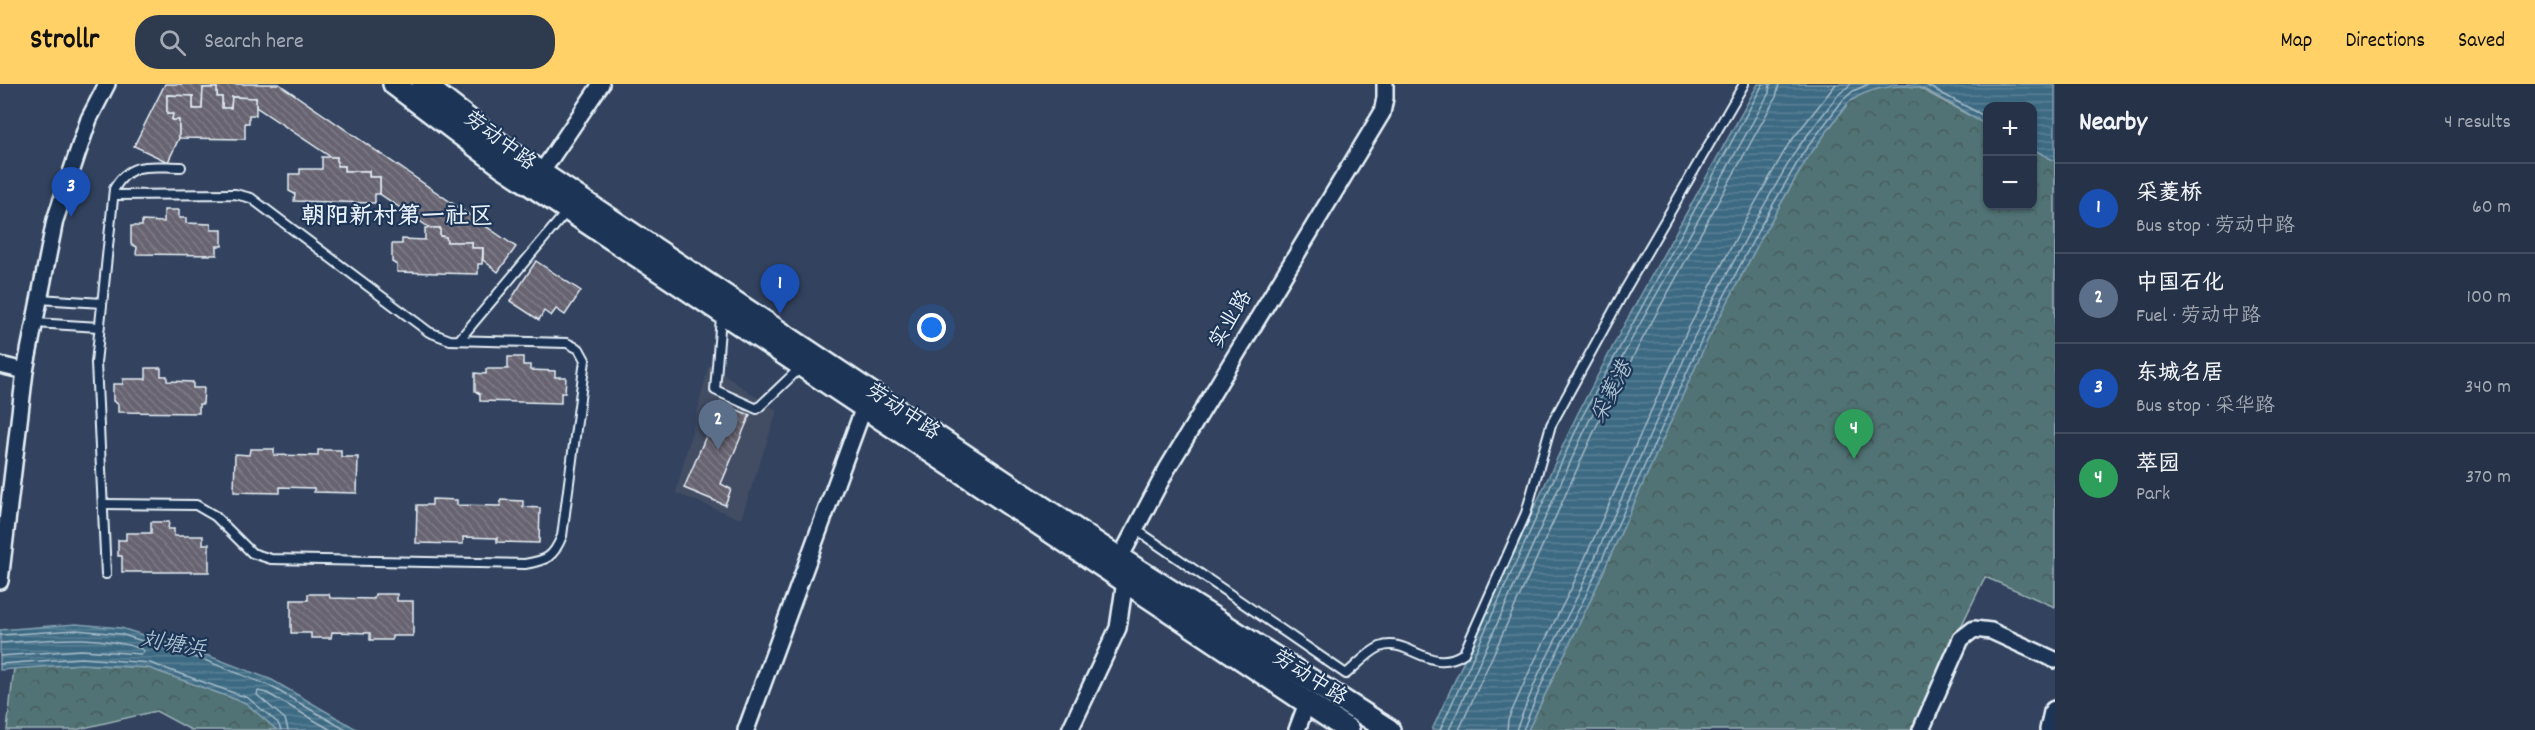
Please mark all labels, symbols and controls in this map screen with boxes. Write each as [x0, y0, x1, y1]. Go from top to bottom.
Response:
search box [135, 15, 555, 69]
text: Strollr [30, 22, 99, 62]
icon: search [156, 26, 189, 59]
text: Search here [204, 27, 304, 58]
text: Map [2281, 27, 2312, 57]
text: Directions [2345, 27, 2425, 57]
text: Saved [2458, 27, 2505, 57]
map controls [1983, 102, 2037, 210]
button: + [1983, 102, 2037, 156]
street label: 劳动中路 [456, 105, 542, 179]
text: Nearby [2079, 105, 2147, 142]
text: 4 results [2444, 109, 2511, 137]
button: − [1983, 156, 2037, 210]
pin: 3 [52, 168, 90, 217]
text: 采菱桥 [2136, 179, 2202, 210]
text: 1 [2096, 194, 2101, 222]
text: 60 m [2472, 194, 2511, 222]
district label: 朝阳新村第一社区 [301, 201, 493, 235]
text: Bus stop · 劳动中路 [2136, 213, 2295, 241]
pin: 1 [760, 264, 800, 314]
text: 中国石化 [2136, 269, 2224, 300]
text: 2 [2094, 284, 2103, 312]
text: 100 m [2467, 284, 2511, 312]
street label: 实业路 [1203, 285, 1261, 355]
text: Fuel · 劳动中路 [2136, 303, 2261, 331]
your location [917, 313, 946, 342]
water label: 采菱港 [1584, 355, 1643, 429]
text: 东城名居 [2136, 359, 2224, 390]
text: 3 [2094, 374, 2103, 402]
text: 340 m [2465, 374, 2511, 402]
street label: 劳动中路 [859, 377, 945, 449]
text: Bus stop · 采华路 [2136, 393, 2275, 421]
pin: 2 [698, 400, 738, 450]
pin: 4 [1834, 410, 1874, 459]
text: 萃园 [2136, 450, 2180, 481]
text: 4 [2094, 464, 2103, 492]
text: 370 m [2465, 464, 2511, 492]
text: Park [2136, 481, 2170, 509]
water label: 刘塘浜 [138, 625, 209, 667]
street label: 劳动中路 [1266, 644, 1352, 714]

